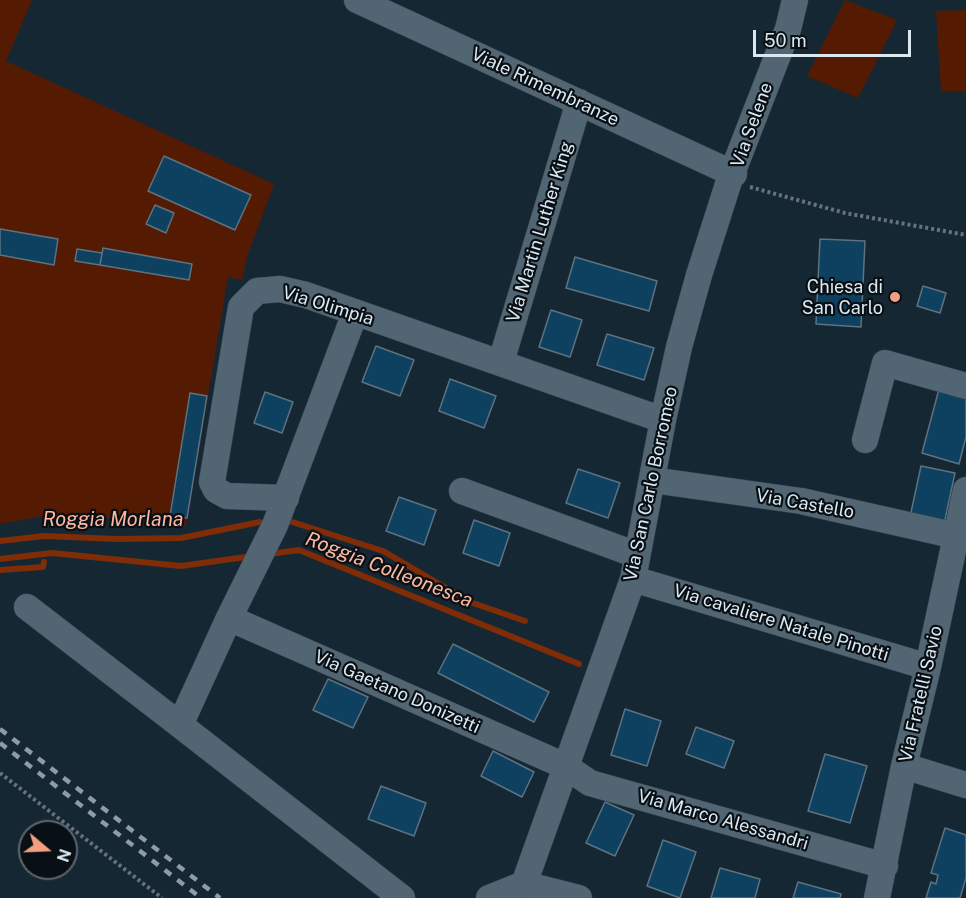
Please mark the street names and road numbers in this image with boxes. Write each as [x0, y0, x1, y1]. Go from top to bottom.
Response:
street label: Viale Rimembranze [468, 43, 622, 131]
street label: Via Selene [727, 80, 777, 170]
street label: Via Martin Luther King [502, 139, 578, 325]
street label: Via Olimpia [280, 282, 376, 330]
street label: Via San Carlo Borromeo [620, 385, 682, 583]
street label: Via Castello [754, 485, 856, 523]
street label: Via cavaliere Natale Pinotti [671, 580, 891, 666]
street label: Via Fratelli Savio [895, 624, 947, 764]
street label: Via Gaetano Donizetti [311, 646, 483, 738]
street label: Via Marco Alessandri [635, 785, 811, 855]

